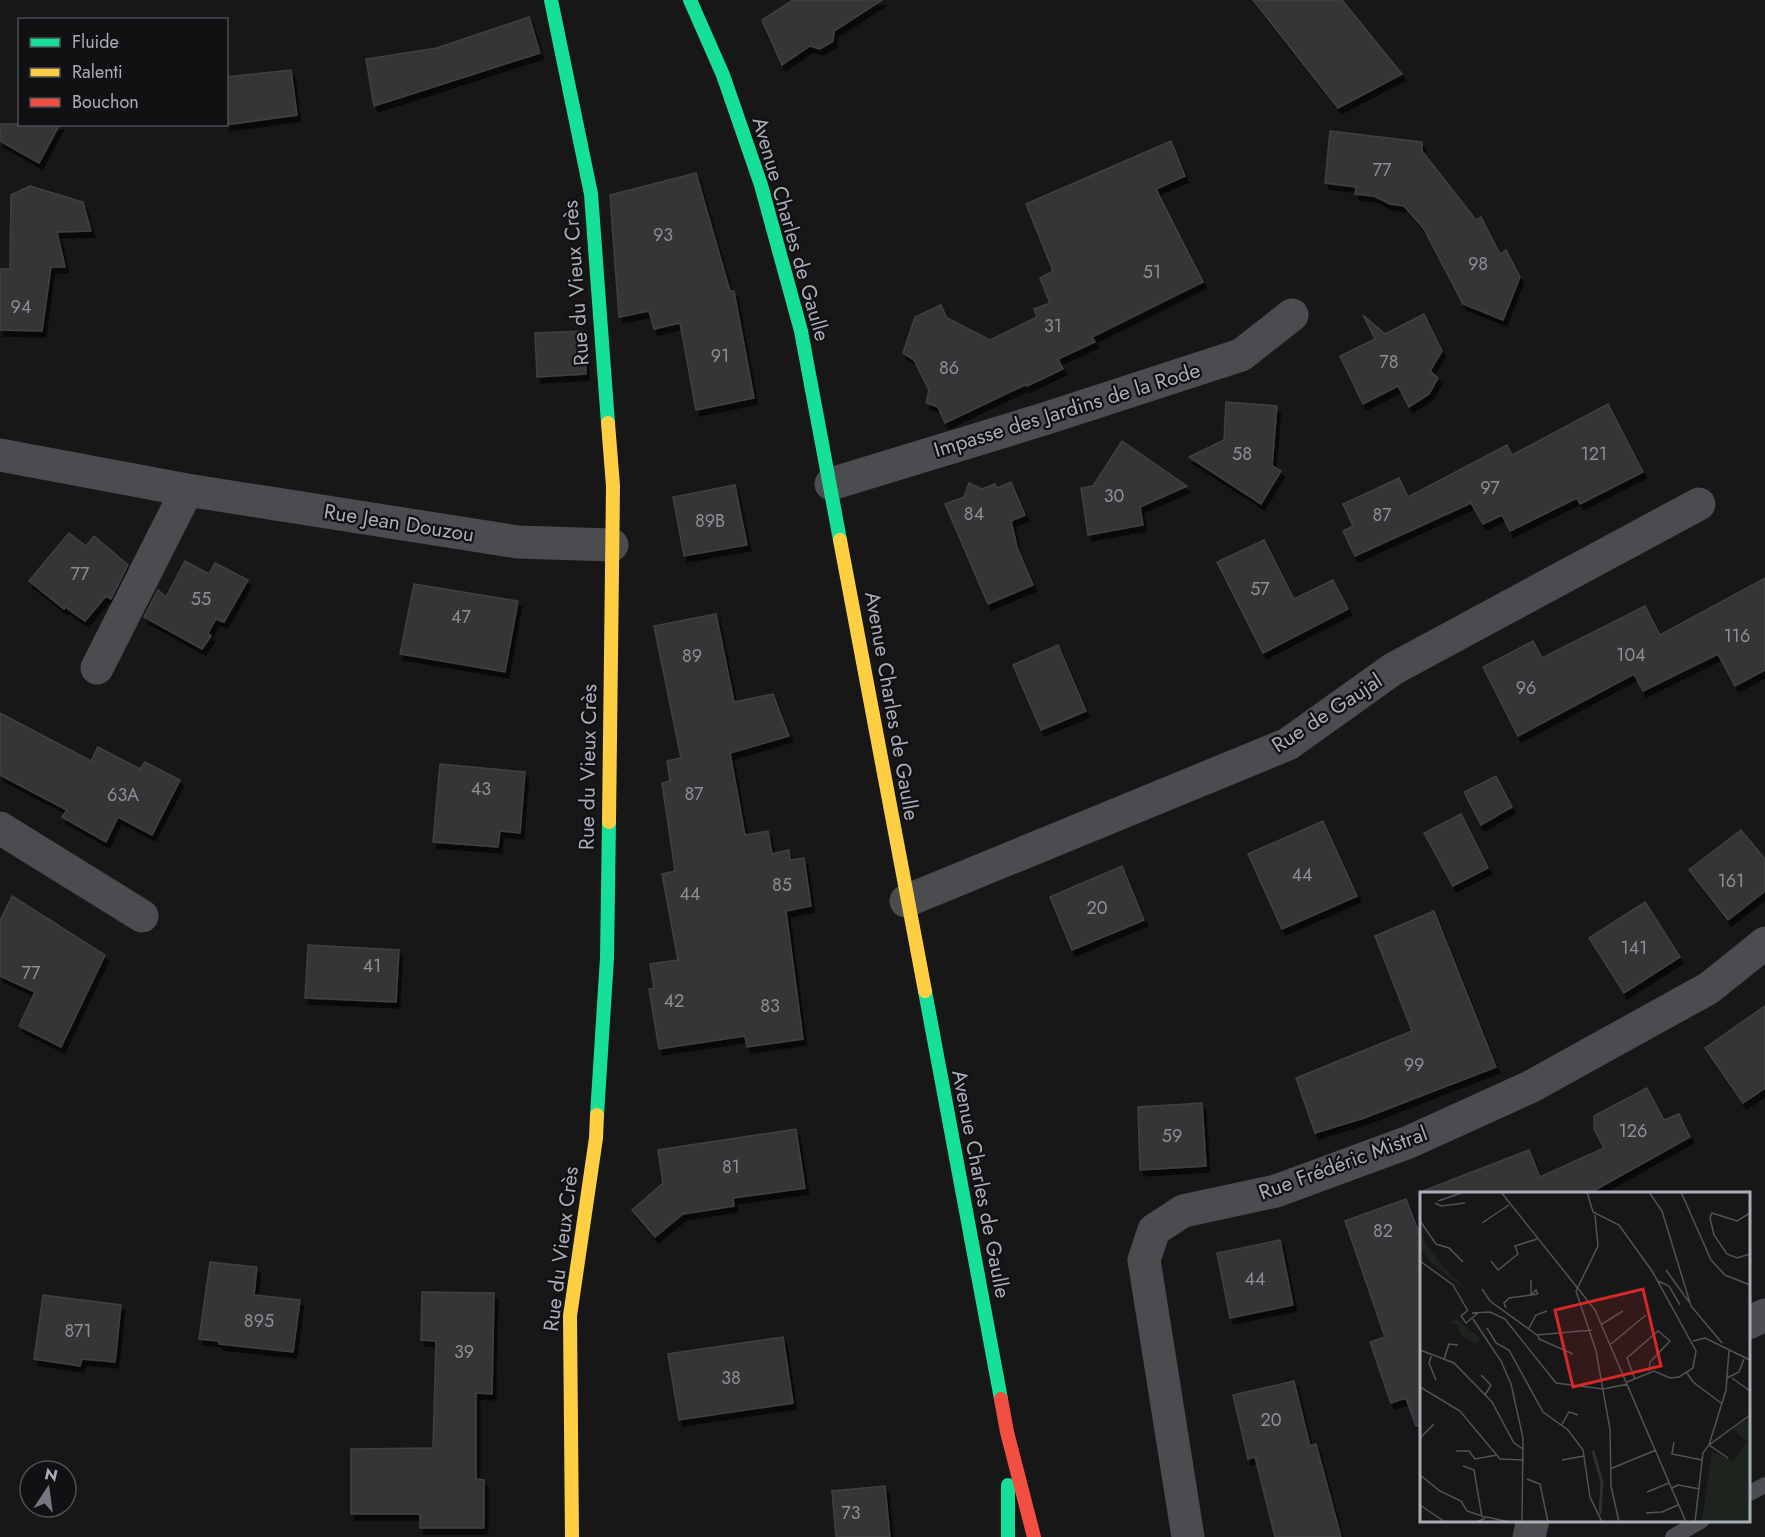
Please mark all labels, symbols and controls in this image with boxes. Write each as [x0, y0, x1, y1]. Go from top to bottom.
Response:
legend [18, 18, 228, 126]
text: Fluide [72, 29, 119, 55]
text: Ralenti [72, 59, 123, 85]
text: Bouchon [72, 89, 139, 115]
street label: Avenue Charles de Gaulle [745, 113, 837, 345]
house number: 77 [1373, 157, 1392, 183]
street label: Rue du Vieux Crès [555, 199, 597, 367]
house number: 93 [653, 222, 673, 248]
house number: 98 [1468, 251, 1488, 277]
house number: 51 [1143, 259, 1161, 285]
house number: 94 [11, 294, 31, 320]
house number: 31 [1044, 313, 1062, 339]
house number: 91 [711, 343, 729, 369]
house number: 78 [1379, 349, 1399, 375]
street label: Impasse des Jardins de la Rode [930, 355, 1204, 465]
house number: 86 [939, 355, 959, 381]
house number: 58 [1232, 441, 1252, 467]
house number: 121 [1581, 441, 1607, 467]
house number: 97 [1480, 475, 1500, 501]
house number: 30 [1104, 483, 1125, 509]
street label: Rue Jean Douzou [322, 496, 476, 550]
house number: 84 [964, 501, 984, 527]
house number: 87 [1372, 502, 1392, 528]
house number: 89B [695, 508, 725, 534]
house number: 77 [71, 561, 90, 587]
house number: 57 [1250, 576, 1270, 602]
house number: 55 [191, 586, 211, 612]
street label: Avenue Charles de Gaulle [857, 589, 927, 823]
house number: 47 [451, 604, 472, 630]
house number: 116 [1724, 623, 1750, 649]
house number: 104 [1616, 642, 1646, 668]
house number: 89 [682, 643, 702, 669]
street label: Rue de Gaujal [1266, 666, 1388, 760]
house number: 96 [1516, 675, 1536, 701]
street label: Rue du Vieux Crès [572, 684, 604, 850]
house number: 43 [471, 776, 491, 802]
house number: 87 [684, 781, 704, 807]
house number: 63A [107, 782, 139, 808]
house number: 44 [1292, 862, 1313, 888]
house number: 161 [1718, 868, 1744, 894]
house number: 85 [772, 872, 792, 898]
house number: 44 [680, 881, 701, 907]
house number: 20 [1086, 895, 1108, 921]
house number: 141 [1621, 935, 1647, 961]
house number: 41 [363, 953, 381, 979]
house number: 77 [22, 960, 41, 986]
house number: 42 [664, 988, 684, 1014]
house number: 83 [760, 993, 780, 1019]
house number: 99 [1404, 1052, 1424, 1078]
street label: Avenue Charles de Gaulle [944, 1067, 1018, 1301]
house number: 126 [1619, 1118, 1647, 1144]
street label: Rue Frédéric Mistral [1254, 1119, 1432, 1207]
house number: 59 [1162, 1123, 1182, 1149]
house number: 81 [722, 1154, 740, 1180]
street label: Rue du Vieux Crès [536, 1165, 586, 1333]
inset map [1420, 1192, 1750, 1522]
house number: 82 [1373, 1218, 1393, 1244]
house number: 44 [1245, 1266, 1266, 1292]
house number: 895 [244, 1308, 274, 1334]
house number: 871 [64, 1318, 92, 1344]
house number: 39 [454, 1339, 474, 1365]
house number: 38 [721, 1365, 741, 1391]
house number: 20 [1260, 1407, 1282, 1433]
north arrow [18, 1459, 78, 1519]
text: N [42, 1462, 60, 1488]
house number: 73 [841, 1500, 861, 1526]

